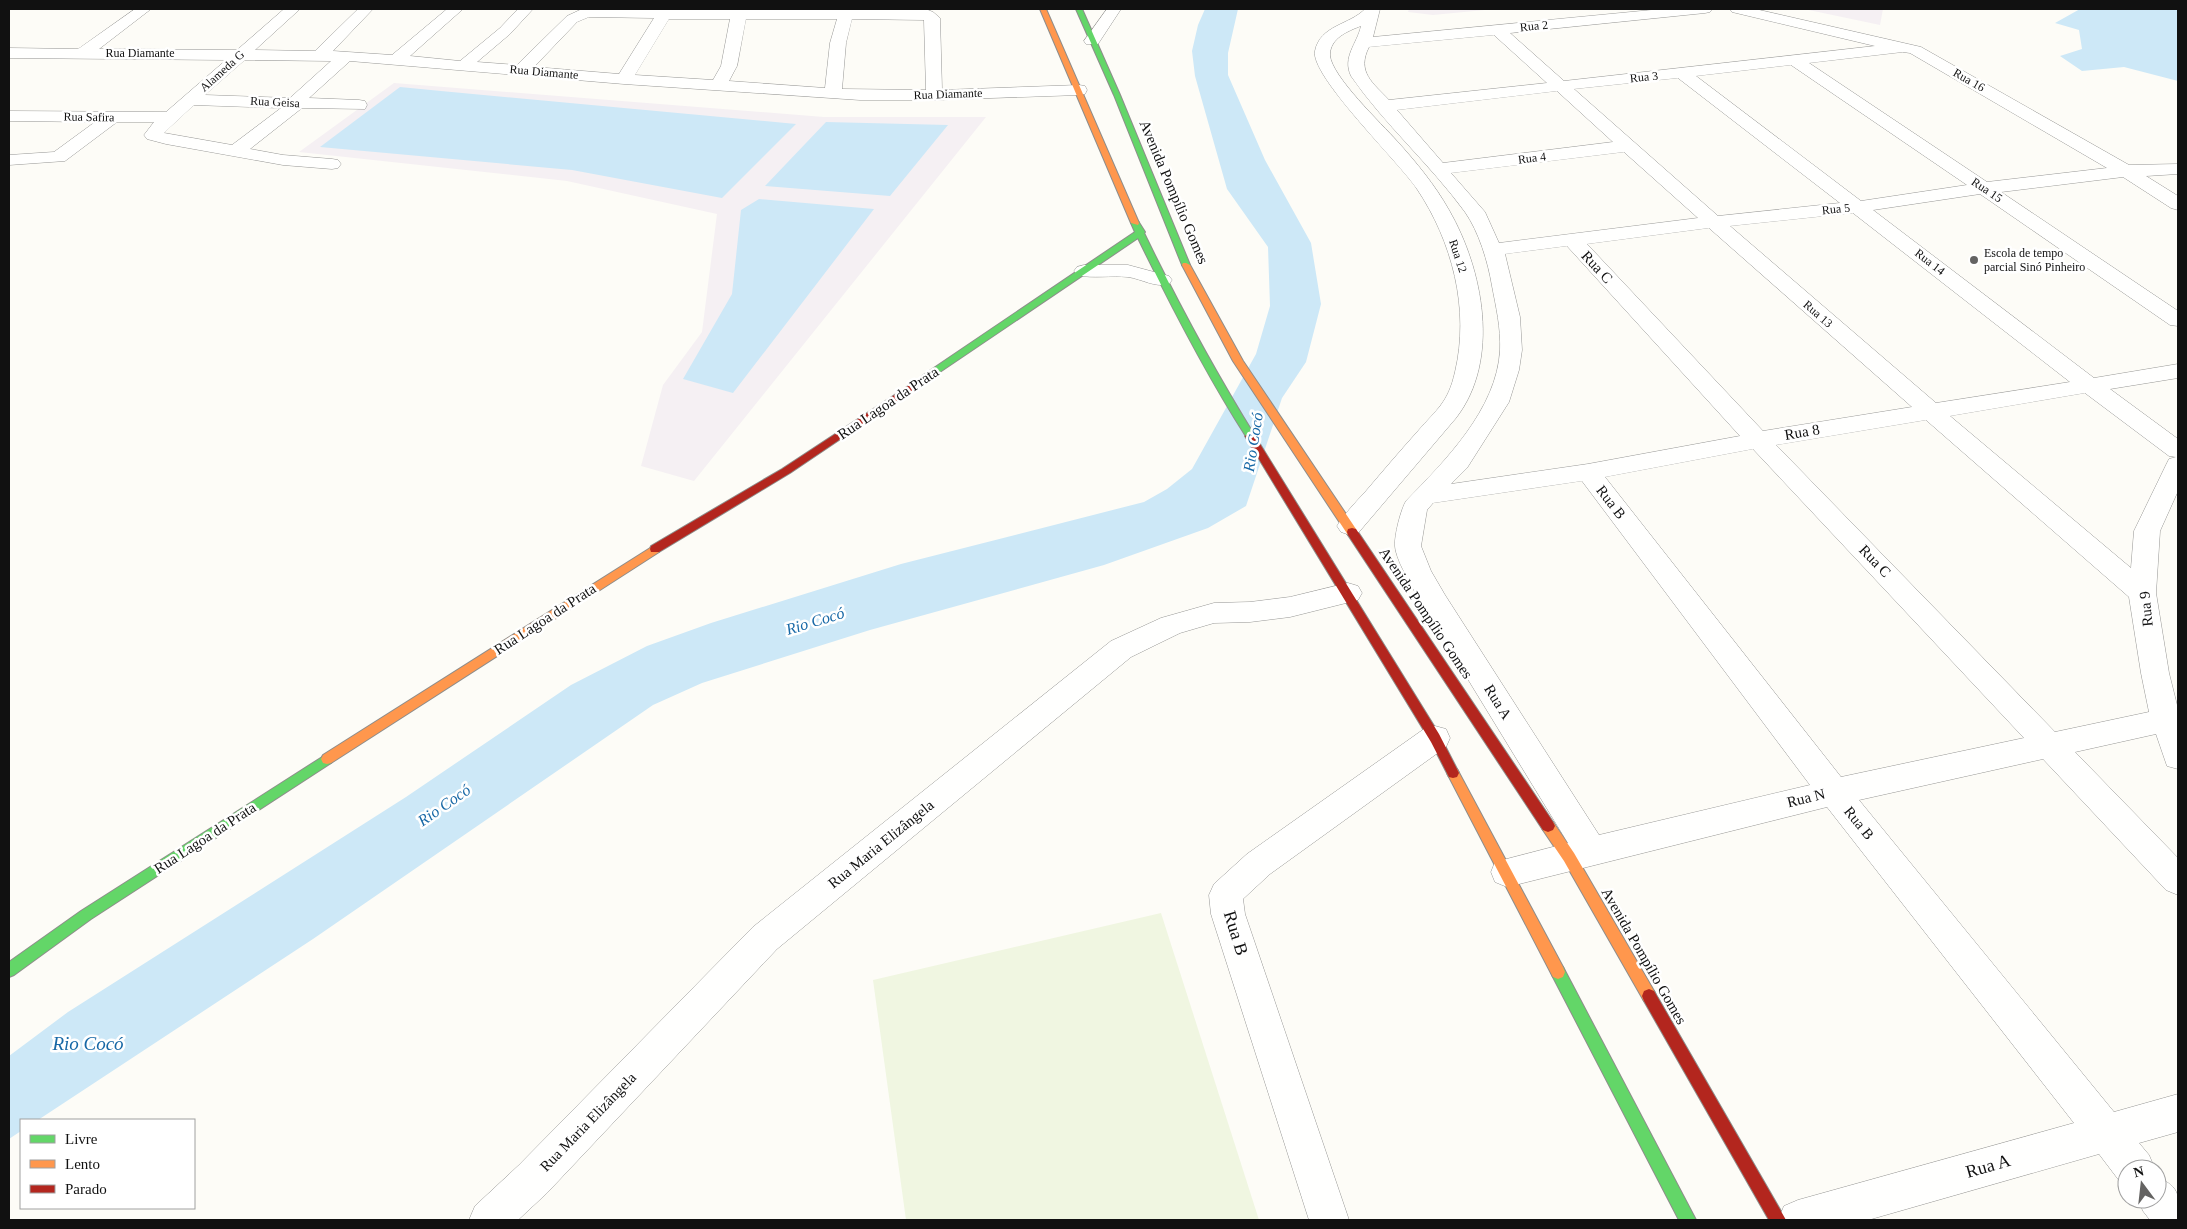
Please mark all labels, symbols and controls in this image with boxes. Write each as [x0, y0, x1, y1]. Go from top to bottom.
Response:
street label: Rua 2 [1519, 18, 1549, 34]
street label: Rua Diamante [106, 46, 174, 60]
street label: Alameda G [197, 47, 247, 95]
street label: Rua Diamante [509, 62, 579, 82]
street label: Rua 16 [1951, 65, 1987, 95]
street label: Rua 3 [1629, 69, 1659, 85]
street label: Rua Diamante [913, 86, 983, 102]
street label: Rua Geisa [250, 94, 301, 110]
street label: Rua Safira [63, 110, 115, 124]
street label: Avenida Pompílio Gomes [1136, 118, 1212, 266]
street label: Rua 4 [1517, 149, 1547, 167]
street label: Rua 15 [1969, 175, 2005, 205]
street label: Rua 5 [1821, 201, 1851, 217]
street label: Rua 12 [1446, 238, 1470, 274]
street label: Rua 14 [1912, 246, 1948, 278]
place label: Escola de tempo parcial Sinó Pinheiro [1984, 246, 2085, 274]
street label: Rua C [1578, 248, 1616, 286]
marker: Escola de tempo parcial Sinó Pinheiro [1968, 254, 1980, 266]
street label: Rua 13 [1800, 297, 1836, 331]
street label: Rua Lagoa da Prata [835, 363, 942, 443]
water label: Rio Cocó [1240, 411, 1266, 474]
street label: Rua 8 [1783, 421, 1821, 443]
street label: Rua B [1593, 482, 1629, 522]
street label: Rua C [1856, 542, 1894, 580]
street label: Avenida Pompílio Gomes [1376, 544, 1476, 682]
street label: Rua Lagoa da Prata [491, 580, 599, 658]
street label: Rua 9 [2136, 591, 2156, 627]
water label: Rio Cocó [783, 604, 846, 638]
street label: Rua A [1481, 682, 1515, 722]
water label: Rio Cocó [414, 781, 473, 830]
street label: Rua N [1785, 786, 1827, 810]
street label: Rua Maria Elizângela [825, 796, 937, 891]
street label: Rua Lagoa da Prata [151, 799, 259, 877]
street label: Rua B [1841, 803, 1877, 843]
street label: Avenida Pompílio Gomes [1598, 885, 1690, 1027]
street label: Rua B [1220, 908, 1252, 958]
water label: Rio Cocó [51, 1033, 124, 1054]
street label: Rua Maria Elizângela [537, 1069, 639, 1175]
legend [20, 1119, 195, 1209]
text: Livre [65, 1131, 98, 1147]
street label: Rua A [1963, 1150, 2013, 1182]
text: Lento [65, 1156, 100, 1172]
north arrow [2117, 1159, 2167, 1209]
text: N [2132, 1163, 2146, 1180]
text: Parado [65, 1181, 107, 1197]

